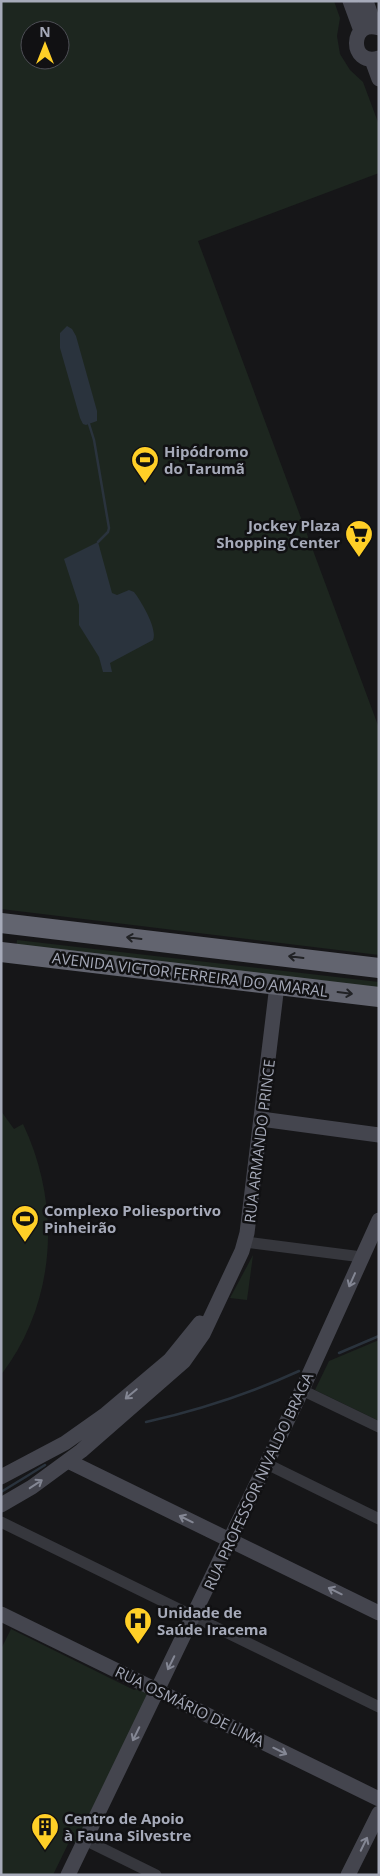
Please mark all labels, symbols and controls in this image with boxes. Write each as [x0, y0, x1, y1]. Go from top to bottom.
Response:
north arrow [20, 20, 70, 70]
text: N [39, 22, 51, 41]
place label: Hipódromo do Tarumã [164, 441, 248, 478]
sports icon: Hipódromo do Tarumã [130, 445, 160, 484]
place label: Jockey Plaza Shopping Center [216, 515, 340, 552]
supermarket icon: Jockey Plaza Shopping Center [344, 519, 374, 558]
one-way arrow [127, 933, 143, 943]
street label: AVENIDA VICTOR FERREIRA DO AMARAL [51, 947, 329, 1001]
one-way arrow [288, 952, 304, 962]
one-way arrow [337, 988, 353, 998]
street label: RUA ARMANDO PRINCE [239, 1058, 279, 1224]
place label: Complexo Poliesportivo Pinheirão [44, 1200, 221, 1237]
sports icon: Complexo Poliesportivo Pinheirão [10, 1204, 40, 1243]
one-way arrow [346, 1272, 356, 1287]
street label: RUA PROFESSOR NIVALDO BRAGA [199, 1369, 318, 1593]
one-way arrow [124, 1388, 137, 1399]
one-way arrow [28, 1479, 42, 1489]
one-way arrow [179, 1513, 194, 1523]
one-way arrow [328, 1586, 343, 1596]
place label: Unidade de Saúde Iracema [157, 1602, 268, 1639]
hospital icon: Unidade de Saúde Iracema [123, 1606, 153, 1645]
one-way arrow [166, 1655, 175, 1670]
street label: RUA OSMÁRIO DE LIMA [112, 1661, 268, 1751]
one-way arrow [131, 1727, 141, 1742]
one-way arrow [272, 1747, 287, 1756]
place label: Centro de Apoio à Fauna Silvestre [64, 1808, 192, 1845]
building icon: Centro de Apoio à Fauna Silvestre [30, 1812, 60, 1851]
one-way arrow [359, 1837, 369, 1852]

